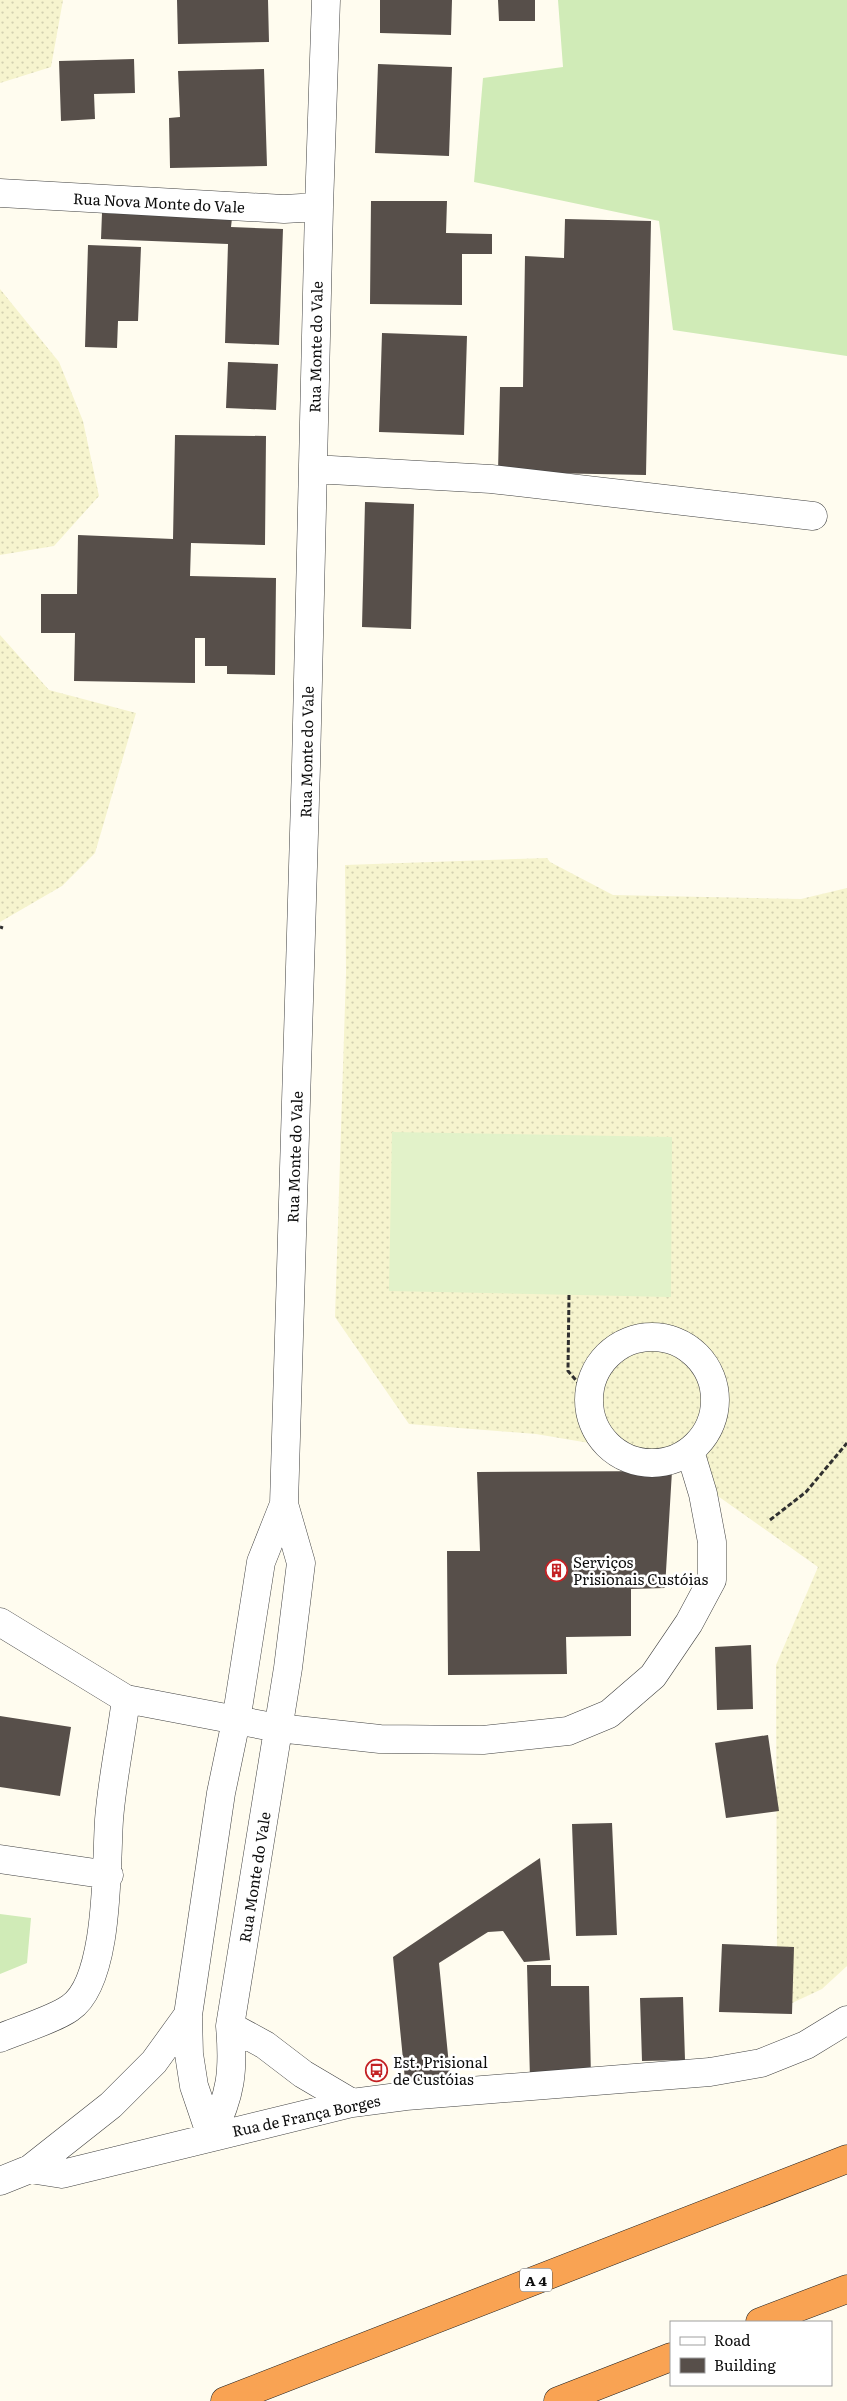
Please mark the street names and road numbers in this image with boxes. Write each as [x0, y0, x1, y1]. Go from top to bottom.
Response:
street label: Rua Nova Monte do Vale [72, 186, 246, 218]
street label: Rua Monte do Vale [302, 281, 328, 413]
street label: Rua Monte do Vale [293, 686, 319, 818]
street label: Rua Monte do Vale [280, 1090, 308, 1223]
street label: Rua Monte do Vale [232, 1810, 276, 1944]
street label: Rua de França Borges [230, 2088, 382, 2142]
road number: A 4 [520, 2268, 552, 2292]

